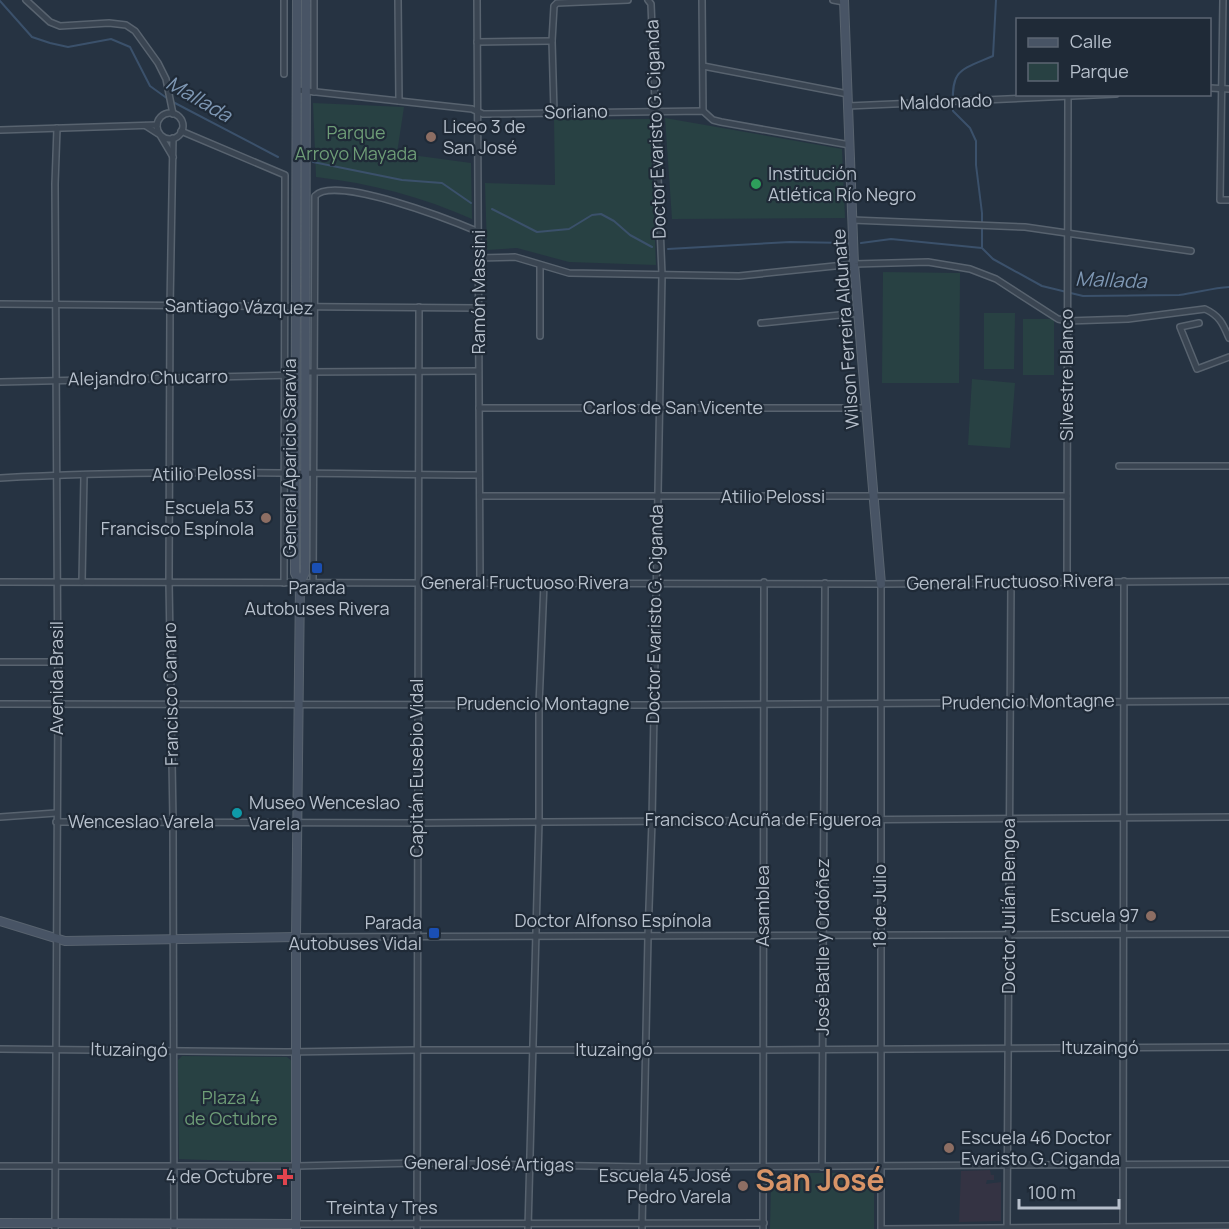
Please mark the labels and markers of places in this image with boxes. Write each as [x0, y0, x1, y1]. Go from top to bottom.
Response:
place label: Liceo 3 de San José [443, 114, 526, 159]
marker: Liceo 3 de San José [424, 130, 438, 144]
place label: Institución Atlética Río Negro [768, 161, 916, 206]
marker: Institución Atlética Río Negro [749, 177, 763, 191]
place label: Escuela 53 Francisco Espínola [101, 495, 254, 540]
marker: Escuela 53 Francisco Espínola [259, 511, 273, 525]
marker: Parada Autobuses Rivera [310, 561, 324, 575]
place label: Parada Autobuses Rivera [245, 575, 389, 620]
place label: Museo Wenceslao Varela [249, 790, 400, 835]
marker: Museo Wenceslao Varela [230, 806, 244, 820]
place label: Escuela 97 [1050, 903, 1139, 927]
marker: Escuela 97 [1144, 909, 1158, 923]
place label: Parada Autobuses Vidal [288, 910, 422, 955]
marker: Parada Autobuses Vidal [427, 926, 441, 940]
place label: Escuela 46 Doctor Evaristo G. Ciganda [961, 1125, 1120, 1170]
marker: Escuela 46 Doctor Evaristo G. Ciganda [942, 1141, 956, 1155]
place label: Escuela 45 José Pedro Varela [599, 1163, 731, 1208]
place label: 4 de Octubre [166, 1164, 273, 1188]
marker: 4 de Octubre [278, 1170, 292, 1184]
marker: Escuela 45 José Pedro Varela [736, 1179, 750, 1193]

